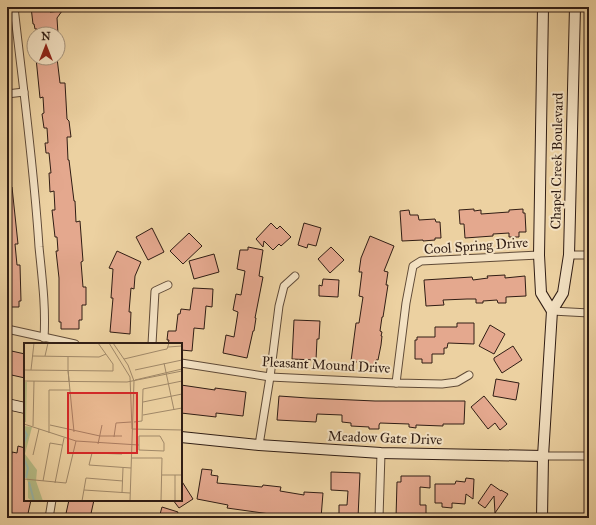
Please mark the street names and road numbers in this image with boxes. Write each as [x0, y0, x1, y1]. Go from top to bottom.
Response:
street label: Chapel Creek Boulevard [547, 92, 567, 230]
street label: Cool Spring Drive [423, 234, 529, 258]
street label: Pleasant Mound Drive [261, 353, 391, 377]
street label: Meadow Gate Drive [327, 428, 443, 449]

